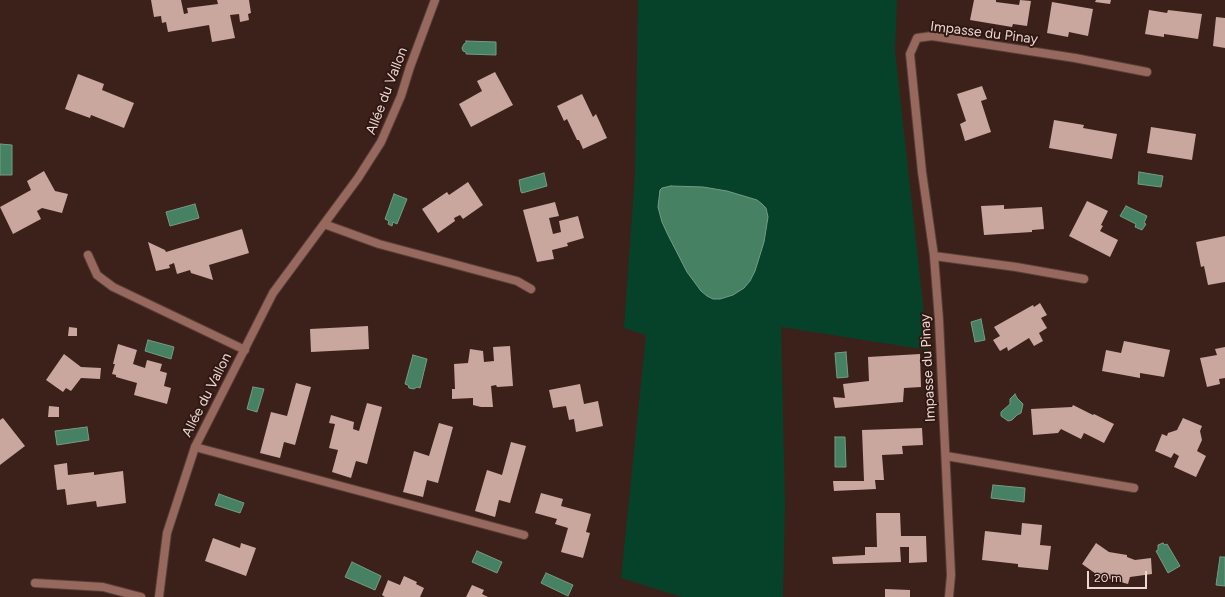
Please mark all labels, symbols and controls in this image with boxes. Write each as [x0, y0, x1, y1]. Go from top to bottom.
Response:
street label: Impasse du Pinay [929, 18, 1039, 48]
street label: Allée du Vallon [363, 45, 411, 137]
street label: Impasse du Pinay [917, 313, 939, 423]
street label: Allée du Vallon [179, 350, 235, 440]
scale bar [1089, 563, 1149, 589]
text: 20 m [1094, 571, 1122, 585]

